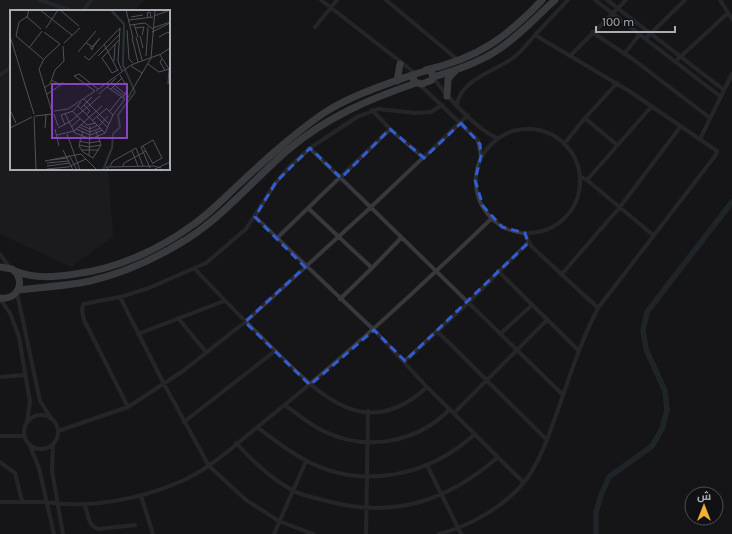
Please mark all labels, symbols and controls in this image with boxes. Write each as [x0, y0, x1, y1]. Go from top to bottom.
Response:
scale bar [596, 8, 675, 34]
inset map [10, 10, 170, 170]
text: 100 m [602, 15, 634, 29]
north arrow [684, 486, 724, 526]
text: ش [697, 490, 711, 503]

